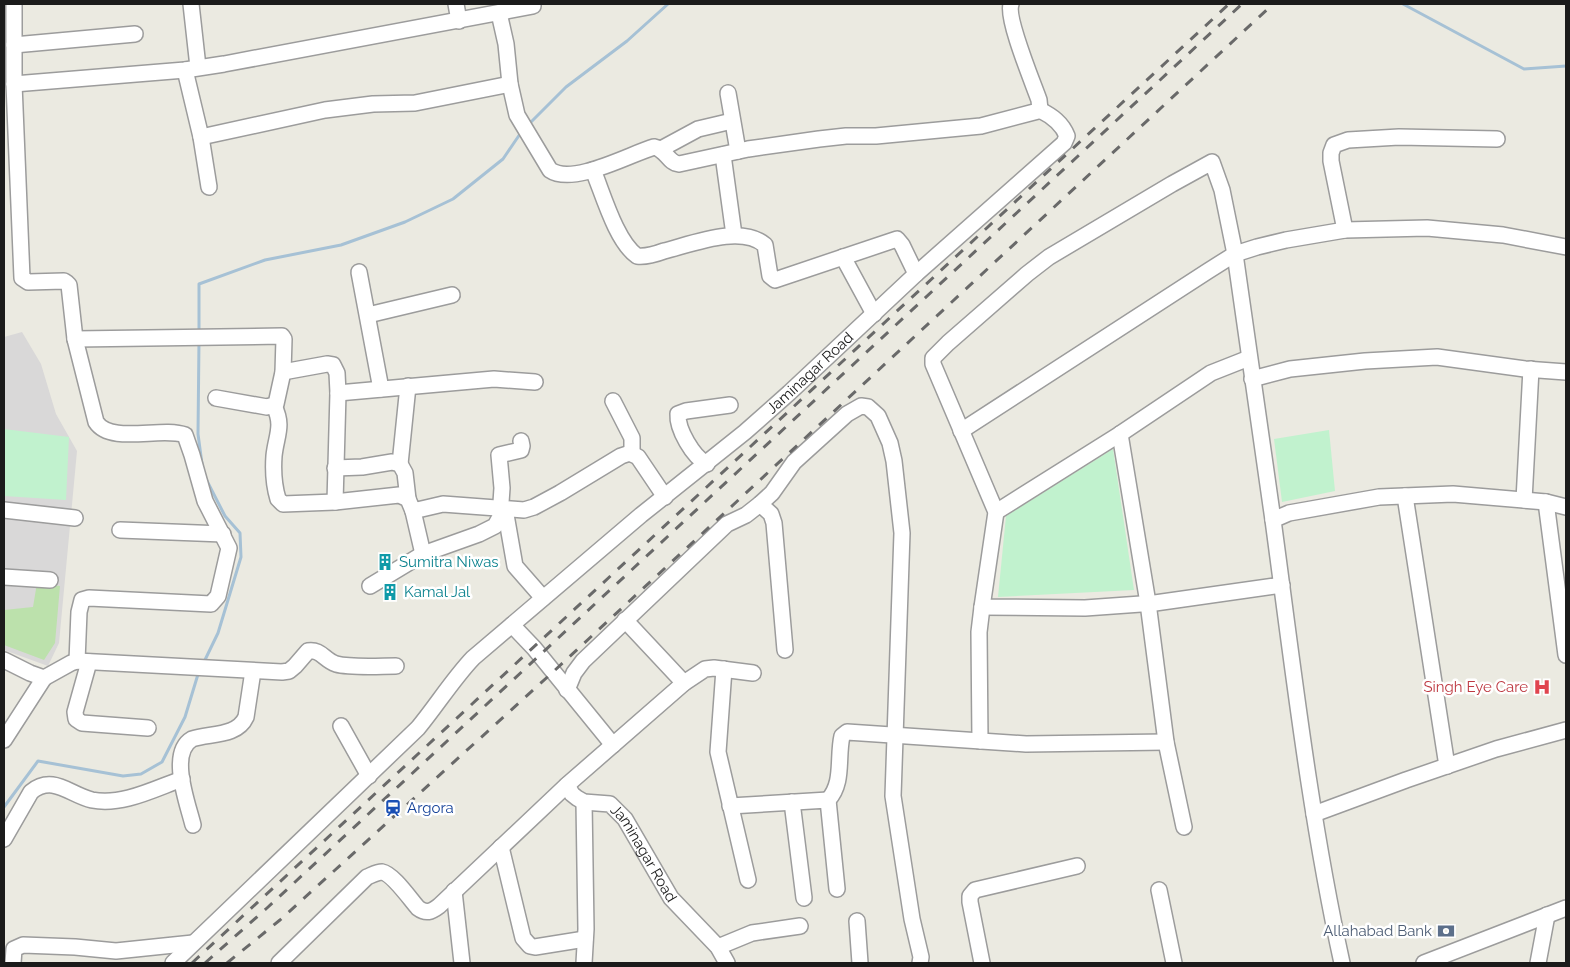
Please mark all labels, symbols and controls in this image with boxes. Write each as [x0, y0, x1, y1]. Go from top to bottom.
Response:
street label: Jaminagar Road [763, 328, 857, 418]
building icon: Sumitra Niwas [375, 552, 395, 572]
place label: Sumitra Niwas [399, 553, 499, 571]
building icon: Kamal Jal [380, 582, 400, 602]
place label: Kamal Jal [404, 583, 471, 601]
hospital icon: Singh Eye Care [1532, 677, 1552, 697]
place label: Singh Eye Care [1423, 678, 1528, 696]
station icon: Argora [383, 798, 403, 818]
place label: Argora [407, 799, 454, 817]
street label: Jaminagar Road [607, 801, 680, 905]
bank icon: Allahabad Bank [1436, 921, 1456, 941]
place label: Allahabad Bank [1323, 922, 1432, 940]

